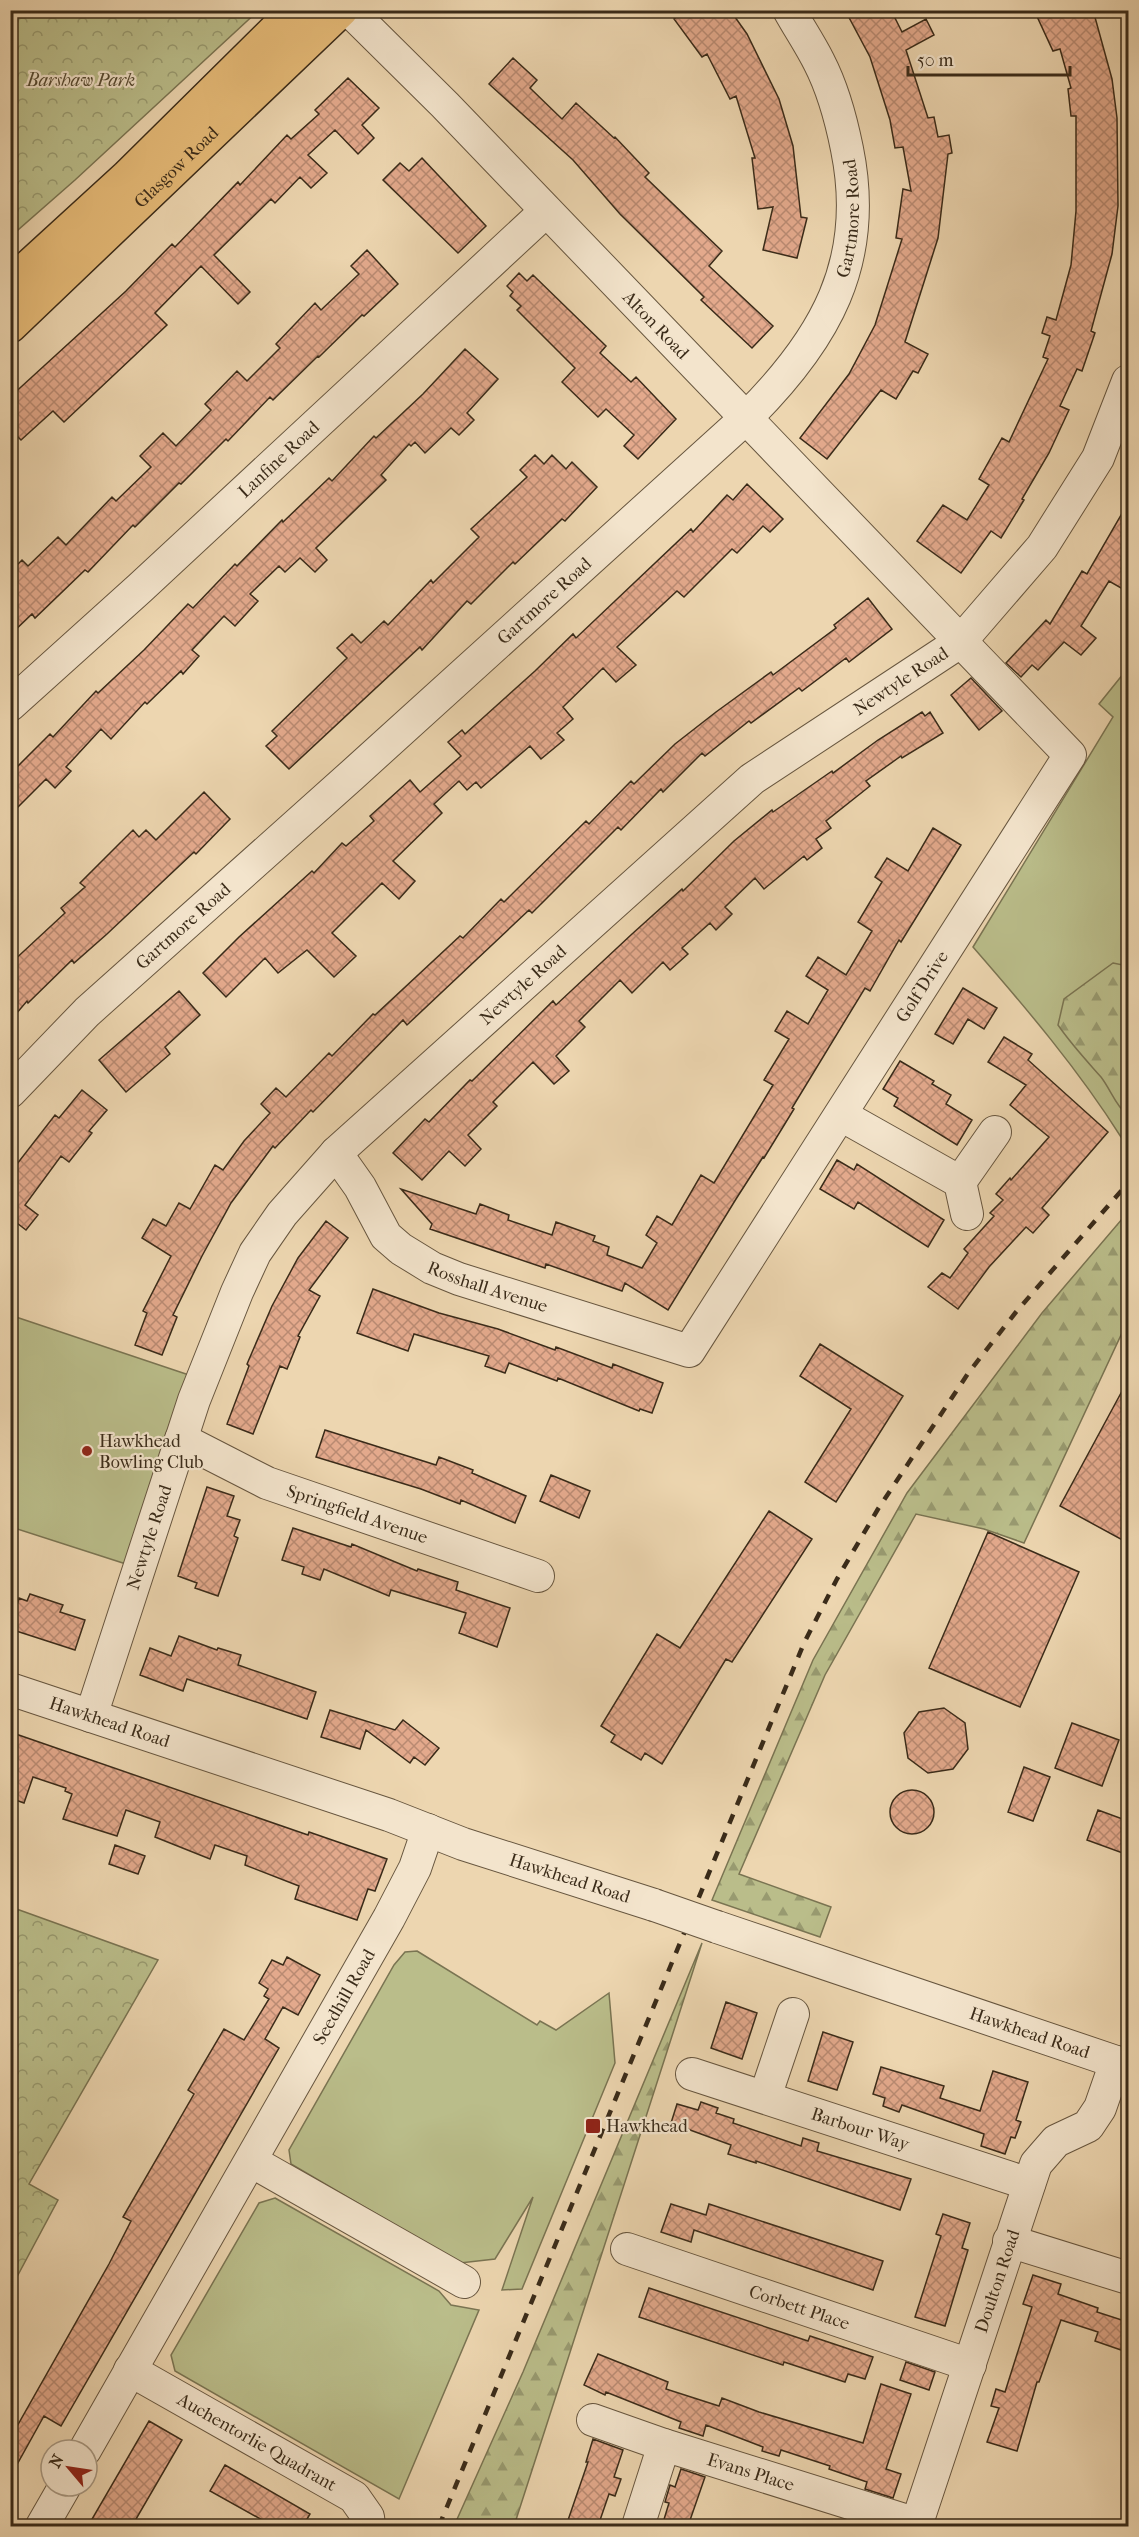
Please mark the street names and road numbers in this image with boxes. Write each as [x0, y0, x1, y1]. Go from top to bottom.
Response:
street label: Glasgow Road [130, 122, 223, 213]
street label: Gartmore Road [832, 157, 864, 280]
street label: Alton Road [617, 286, 693, 364]
street label: Lanfine Road [234, 417, 324, 502]
street label: Gartmore Road [493, 553, 596, 649]
street label: Newtyle Road [850, 643, 953, 720]
street label: Gartmore Road [132, 879, 235, 974]
street label: Newtyle Road [476, 941, 571, 1030]
street label: Golf Drive [892, 947, 953, 1026]
street label: Rosshall Avenue [424, 1257, 550, 1317]
street label: Springfield Avenue [284, 1481, 430, 1548]
street label: Newtyle Road [123, 1482, 177, 1593]
street label: Hawkhead Road [47, 1693, 173, 1752]
street label: Hawkhead Road [507, 1849, 633, 1908]
street label: Seedhill Road [309, 1946, 380, 2048]
street label: Hawkhead Road [967, 2003, 1093, 2063]
street label: Barbour Way [808, 2104, 913, 2156]
street label: Doulton Road [971, 2227, 1025, 2336]
street label: Corbett Place [746, 2281, 852, 2335]
street label: Auchentorlie Quadrant [173, 2389, 341, 2496]
street label: Evans Place [705, 2449, 797, 2496]

